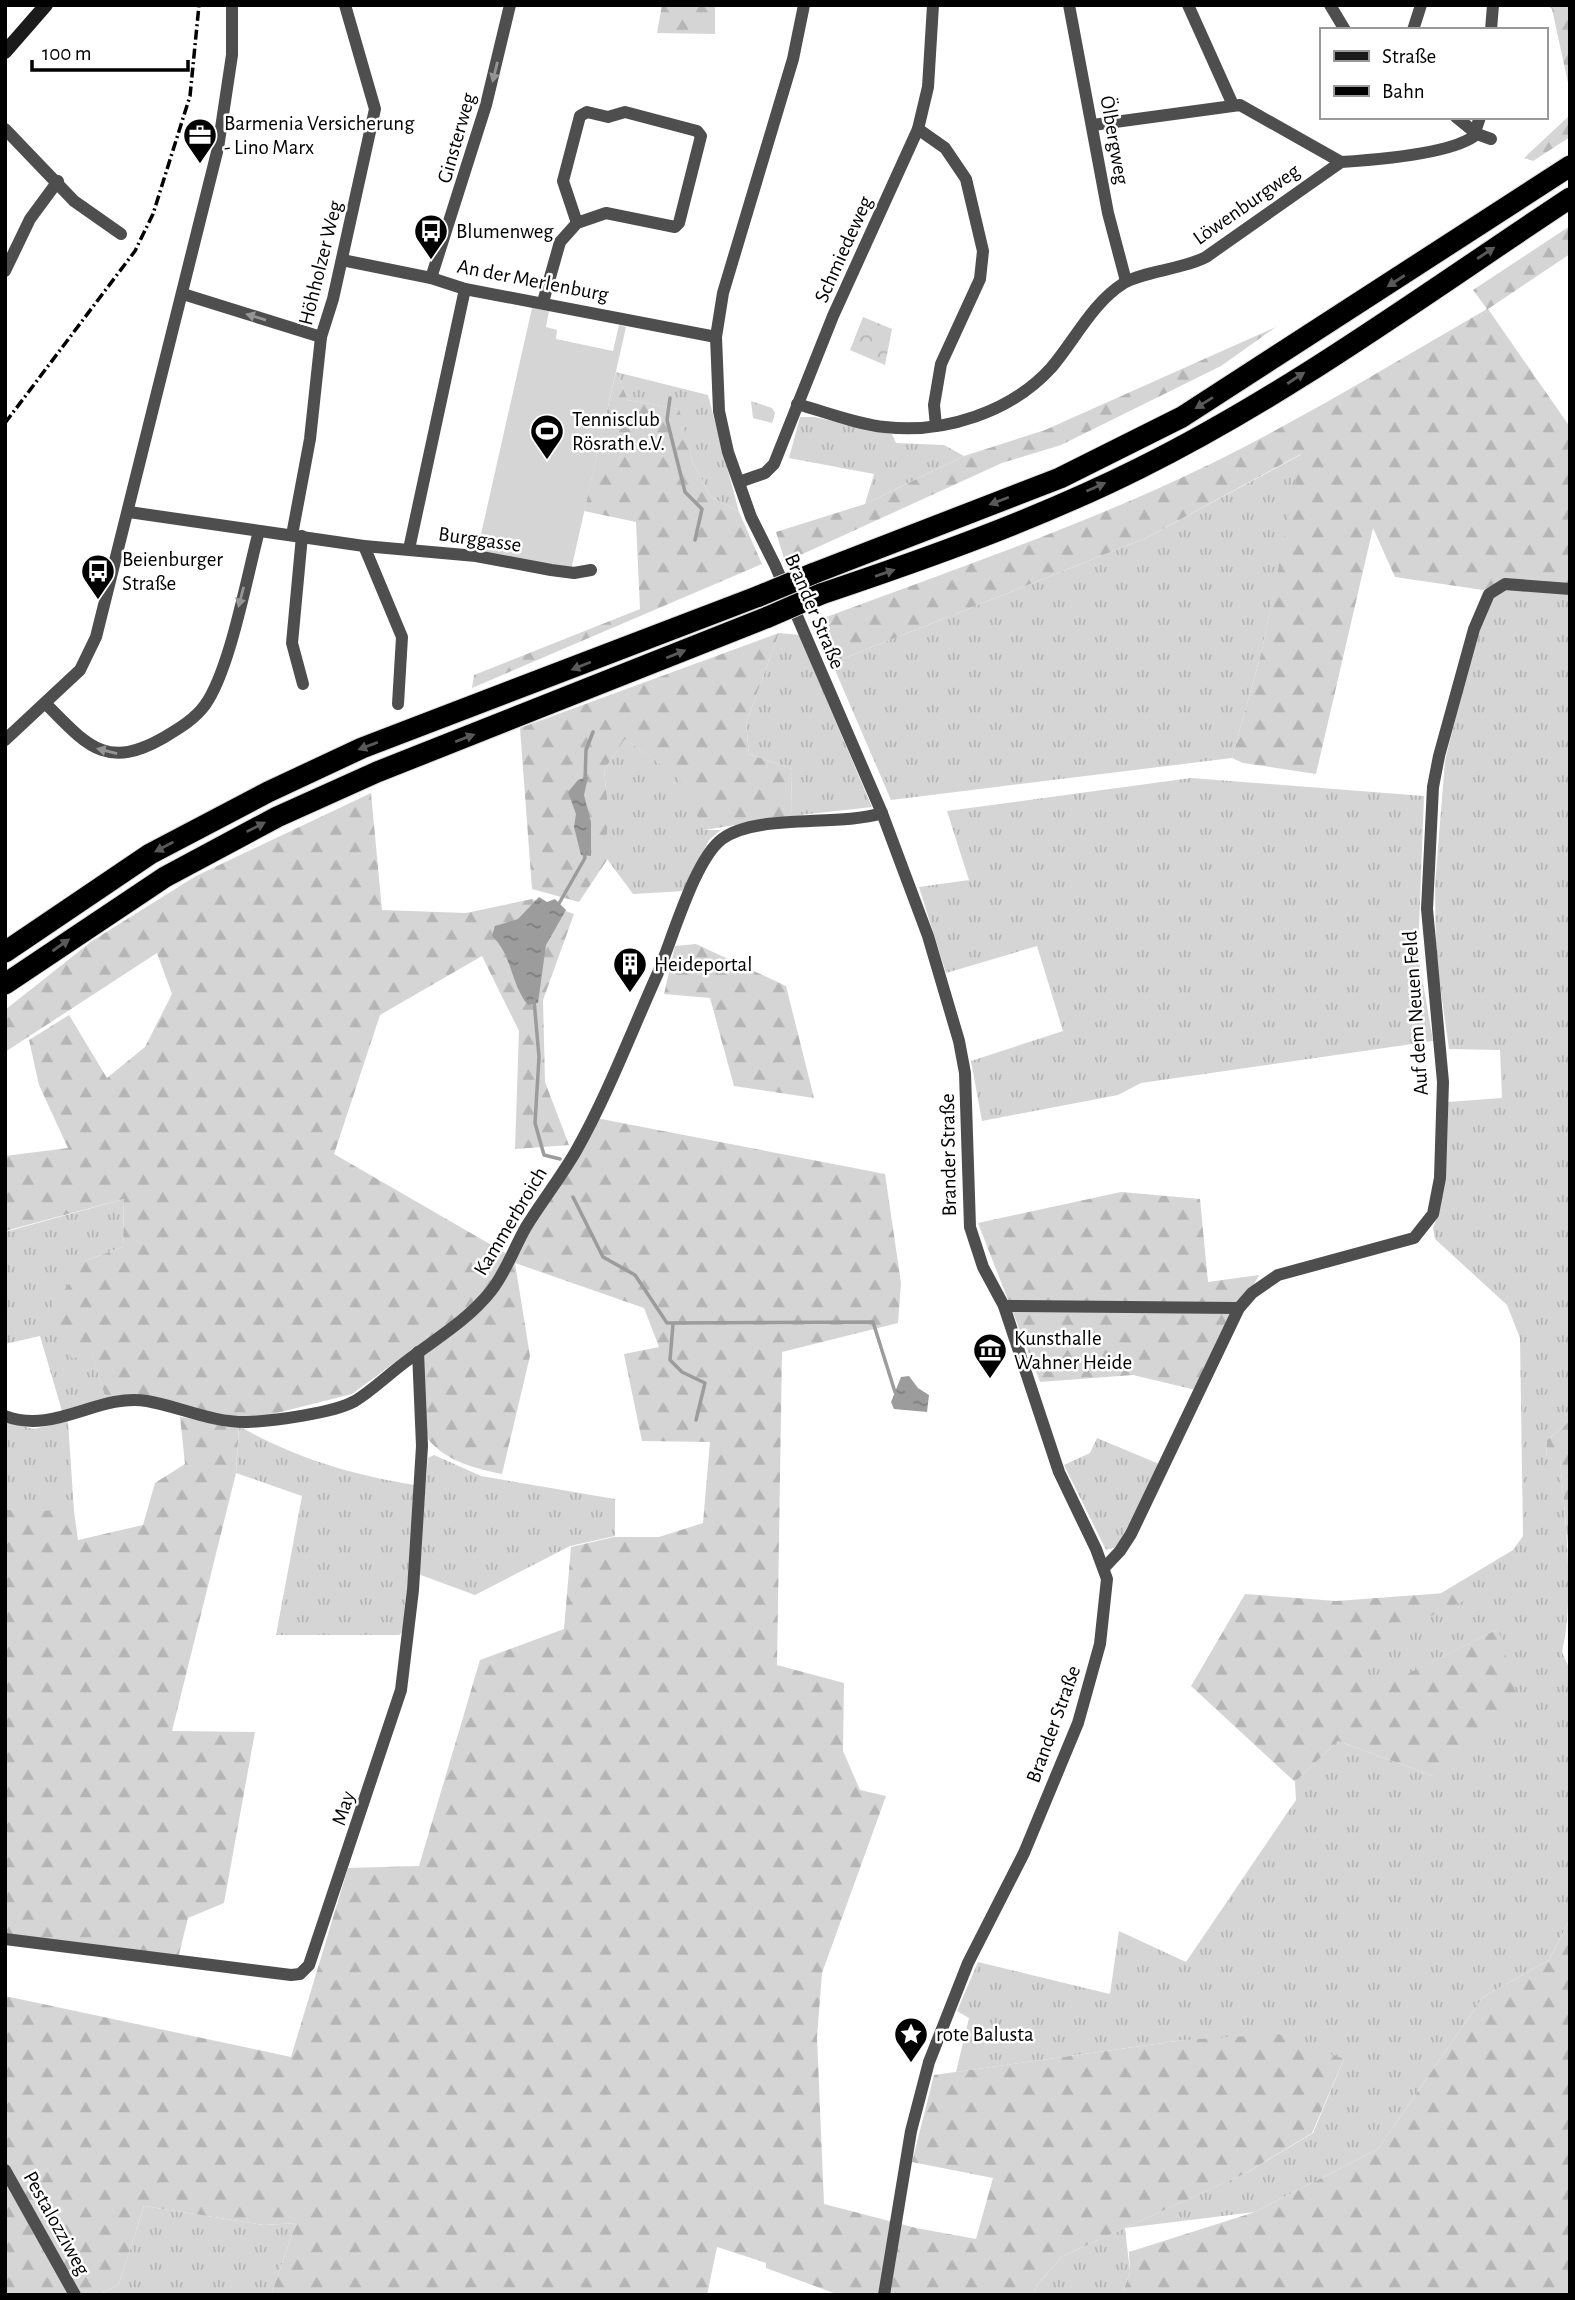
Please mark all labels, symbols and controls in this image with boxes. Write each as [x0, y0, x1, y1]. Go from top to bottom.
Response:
scale bar [32, 28, 187, 72]
legend [1320, 28, 1547, 119]
text: 100 m [42, 43, 92, 64]
text: Straße [1382, 46, 1436, 67]
one-way arrow [489, 61, 500, 83]
text: Bahn [1382, 81, 1425, 102]
street label: Ginsterweg [434, 90, 480, 186]
street label: Ölbergweg [1096, 94, 1134, 187]
place label: Barmenia Versicherung - Lino Marx [224, 113, 415, 158]
office icon: Barmenia Versicherung - Lino Marx [181, 116, 219, 165]
street label: Löwenburgweg [1189, 160, 1304, 249]
street label: Schmiedeweg [811, 192, 877, 306]
street label: Höhholzer Weg [295, 198, 346, 327]
bus stop icon: Blumenweg [412, 212, 450, 261]
place label: Blumenweg [456, 221, 554, 242]
one-way arrow [1476, 247, 1496, 260]
street label: An der Merlenburg [455, 256, 611, 306]
one-way arrow [1387, 275, 1406, 288]
one-way arrow [245, 311, 266, 321]
one-way arrow [1286, 372, 1306, 385]
one-way arrow [1195, 397, 1214, 410]
place label: Tennisclub Rösrath e.V. [572, 409, 665, 454]
sports icon: Tennisclub Rösrath e.V. [528, 412, 566, 461]
one-way arrow [1086, 481, 1107, 492]
one-way arrow [989, 496, 1010, 507]
street label: Burggasse [437, 523, 523, 556]
place label: Beienburger Straße [122, 549, 223, 594]
street label: Brander Straße [781, 550, 848, 672]
bus stop icon: Beienburger Straße [79, 552, 117, 601]
one-way arrow [875, 567, 896, 577]
one-way arrow [235, 587, 246, 609]
one-way arrow [666, 648, 687, 659]
one-way arrow [571, 661, 592, 672]
one-way arrow [454, 732, 475, 743]
one-way arrow [358, 741, 379, 752]
one-way arrow [96, 745, 118, 756]
one-way arrow [246, 822, 266, 833]
one-way arrow [154, 840, 174, 852]
street label: Auf dem Neuen Feld [1399, 930, 1432, 1096]
one-way arrow [52, 939, 71, 952]
building icon: Heideportal [611, 945, 649, 994]
place label: Heideportal [654, 954, 752, 975]
street label: Brander Straße [937, 1093, 960, 1217]
street label: Kammerbroich [470, 1163, 551, 1279]
place label: Kunsthalle Wahner Heide [1014, 1328, 1132, 1373]
museum icon: Kunsthalle Wahner Heide [971, 1331, 1009, 1380]
street label: Brander Straße [1023, 1663, 1084, 1786]
street label: May [328, 1788, 359, 1828]
place icon: rote Balusta [892, 2015, 930, 2064]
place label: rote Balusta [936, 2024, 1034, 2045]
street label: Pestalozziweg [19, 2168, 94, 2279]

